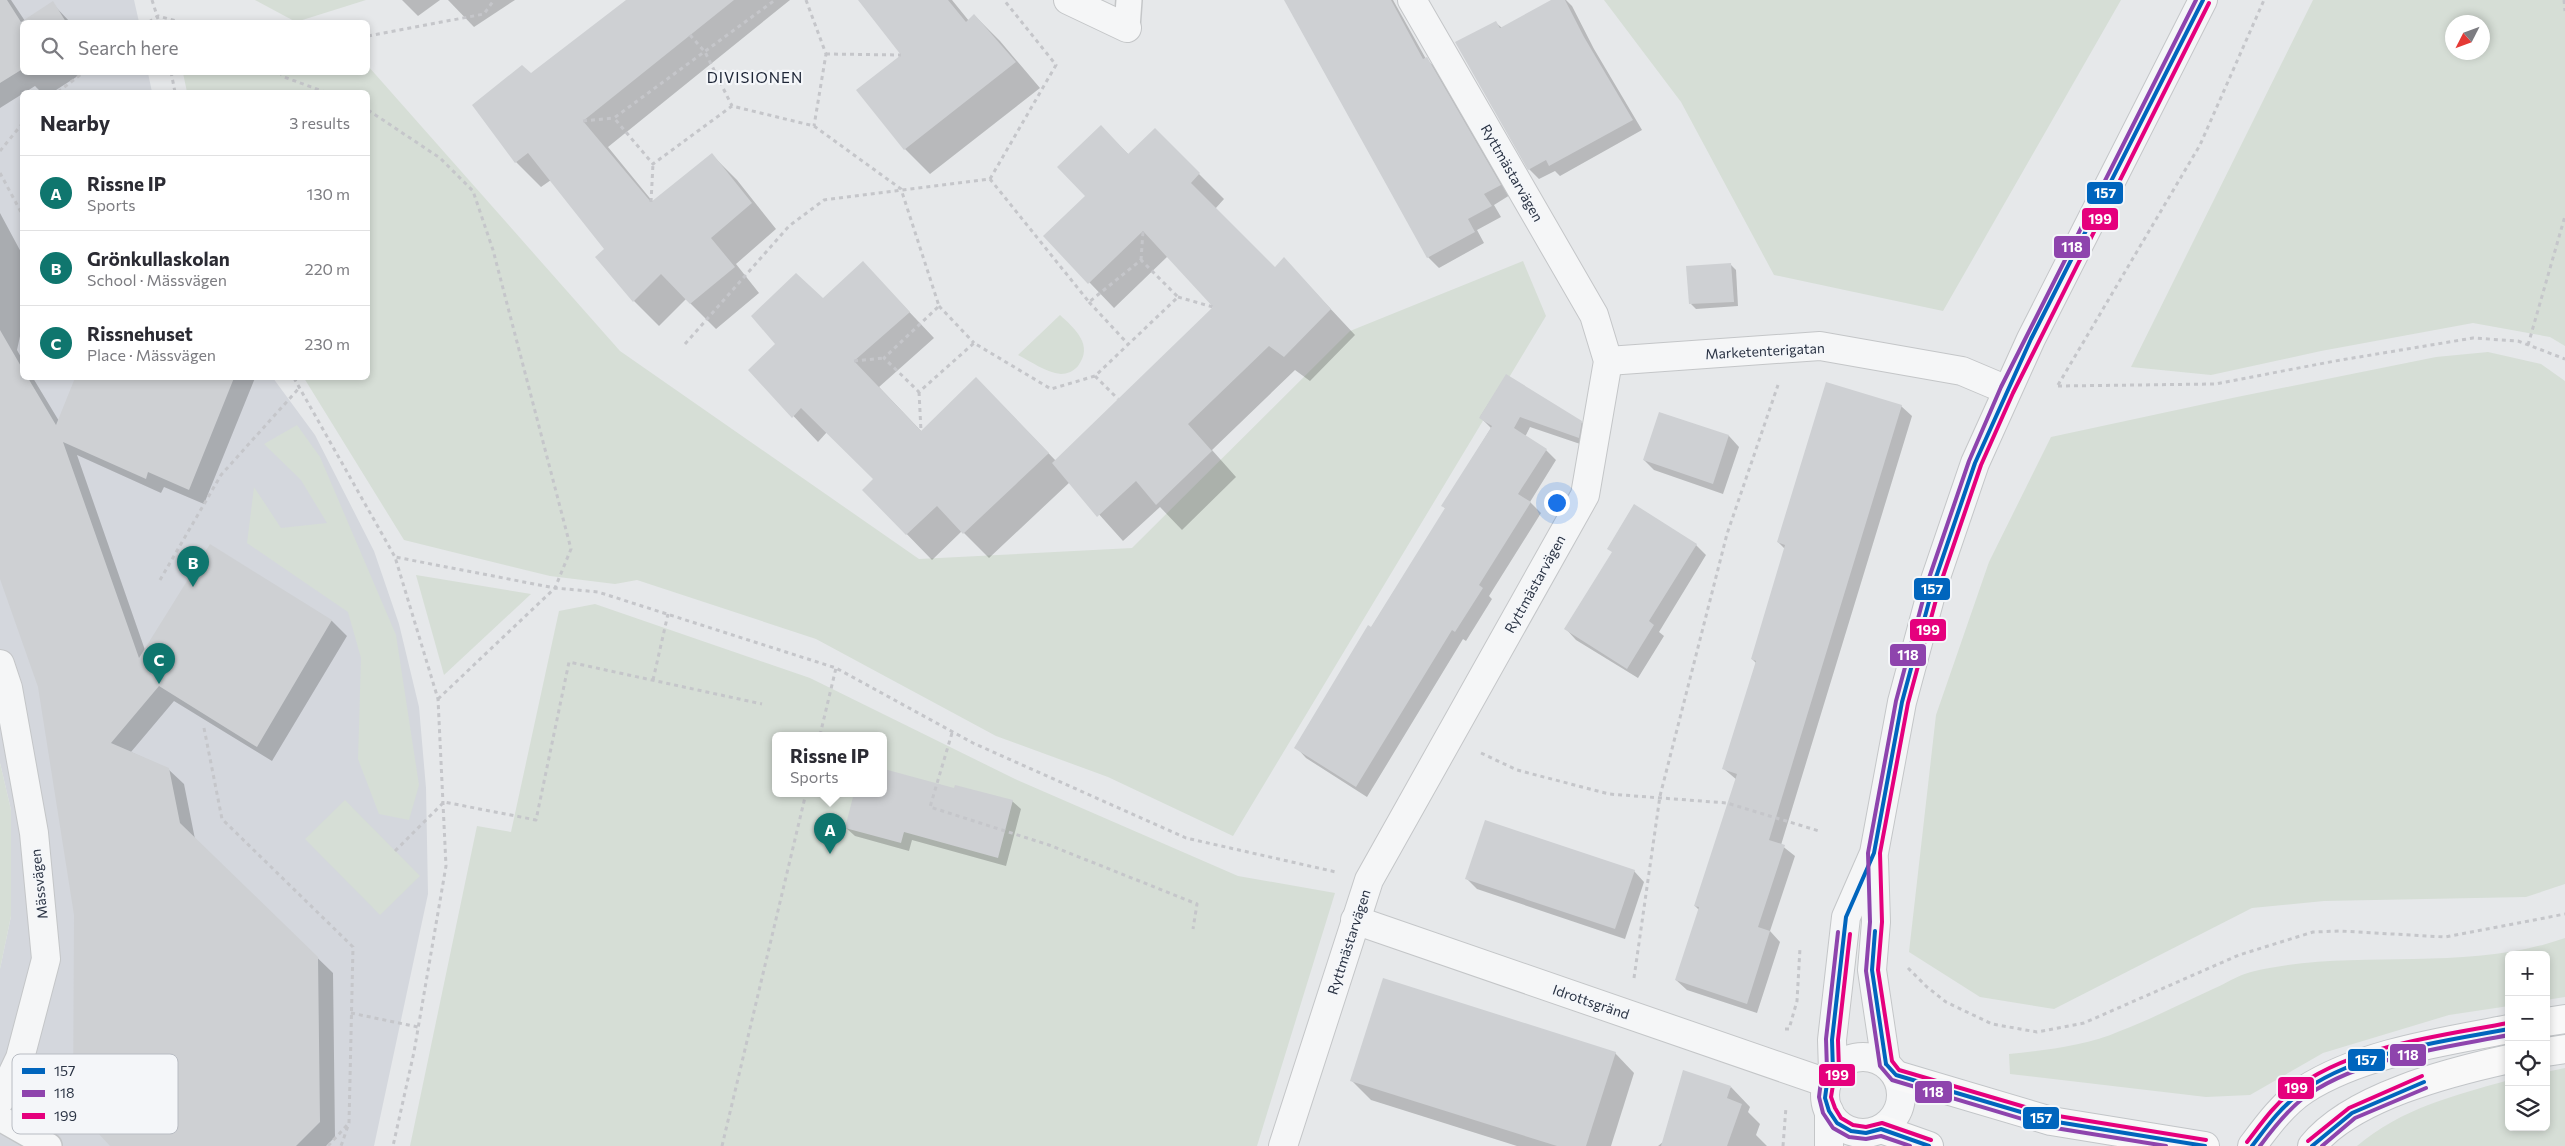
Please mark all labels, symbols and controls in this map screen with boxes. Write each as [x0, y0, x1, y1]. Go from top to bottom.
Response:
north arrow [2445, 15, 2490, 60]
search box [20, 20, 370, 75]
icon: search [38, 34, 66, 62]
text: Search here [78, 36, 178, 59]
district label: DIVISIONEN [707, 68, 803, 86]
text: Nearby [40, 110, 110, 135]
text: 3 results [289, 113, 350, 132]
street label: Ryttmästarvägen [1478, 121, 1547, 224]
text: Rissne IP [87, 172, 166, 195]
line badge: 157 [2086, 181, 2124, 205]
text: A [50, 184, 62, 203]
text: 130 m [307, 184, 350, 203]
text: 157 [2094, 184, 2116, 201]
text: Sports [87, 195, 136, 214]
line badge: 199 [2081, 207, 2119, 231]
text: 199 [2088, 210, 2112, 227]
line badge: 118 [2053, 235, 2091, 259]
text: 118 [2061, 238, 2083, 255]
text: Grönkullaskolan [87, 247, 230, 270]
text: B [51, 259, 61, 278]
text: 220 m [305, 259, 350, 278]
text: School · Mässvägen [87, 270, 227, 289]
text: Rissnehuset [87, 322, 193, 345]
text: C [51, 334, 61, 353]
text: 230 m [305, 334, 350, 353]
street label: Marketenterigatan [1705, 339, 1825, 362]
text: Place · Mässvägen [87, 345, 216, 364]
your location [1544, 490, 1570, 516]
street label: Ryttmästarvägen [1501, 532, 1569, 636]
pin: B [177, 546, 209, 587]
line badge: 157 [1913, 577, 1951, 601]
text: 157 [1921, 580, 1943, 597]
line badge: 199 [1909, 618, 1947, 642]
text: 199 [1916, 621, 1940, 638]
pin: C [143, 643, 175, 684]
line badge: 118 [1889, 643, 1927, 667]
text: 118 [1897, 646, 1919, 663]
popup [772, 732, 887, 797]
text: Rissne IP [790, 744, 869, 767]
text: Sports [790, 767, 839, 786]
pin: A [814, 813, 846, 854]
street label: Mässvägen [26, 848, 51, 920]
street label: Ryttmästarvägen [1324, 887, 1374, 997]
map controls [2505, 951, 2550, 1131]
button: + [2505, 951, 2550, 996]
street label: Idrottsgränd [1551, 980, 1632, 1023]
button: − [2505, 996, 2550, 1041]
button: locate [2505, 1041, 2550, 1086]
line badge: 118 [2389, 1043, 2427, 1067]
text: 118 [2397, 1046, 2419, 1063]
line badge: 157 [2347, 1048, 2386, 1072]
text: 157 [2355, 1051, 2377, 1068]
legend [12, 1054, 178, 1134]
text: 157 [54, 1062, 75, 1079]
line badge: 199 [1818, 1063, 1856, 1087]
text: 199 [1825, 1066, 1849, 1083]
line badge: 199 [2277, 1076, 2315, 1100]
text: 199 [2284, 1079, 2308, 1096]
line badge: 118 [1914, 1080, 1953, 1104]
text: 118 [1922, 1083, 1944, 1100]
text: 118 [54, 1084, 74, 1101]
button: layers [2505, 1086, 2550, 1131]
line badge: 157 [2022, 1106, 2060, 1130]
text: 199 [54, 1107, 77, 1124]
text: 157 [2030, 1109, 2052, 1126]

